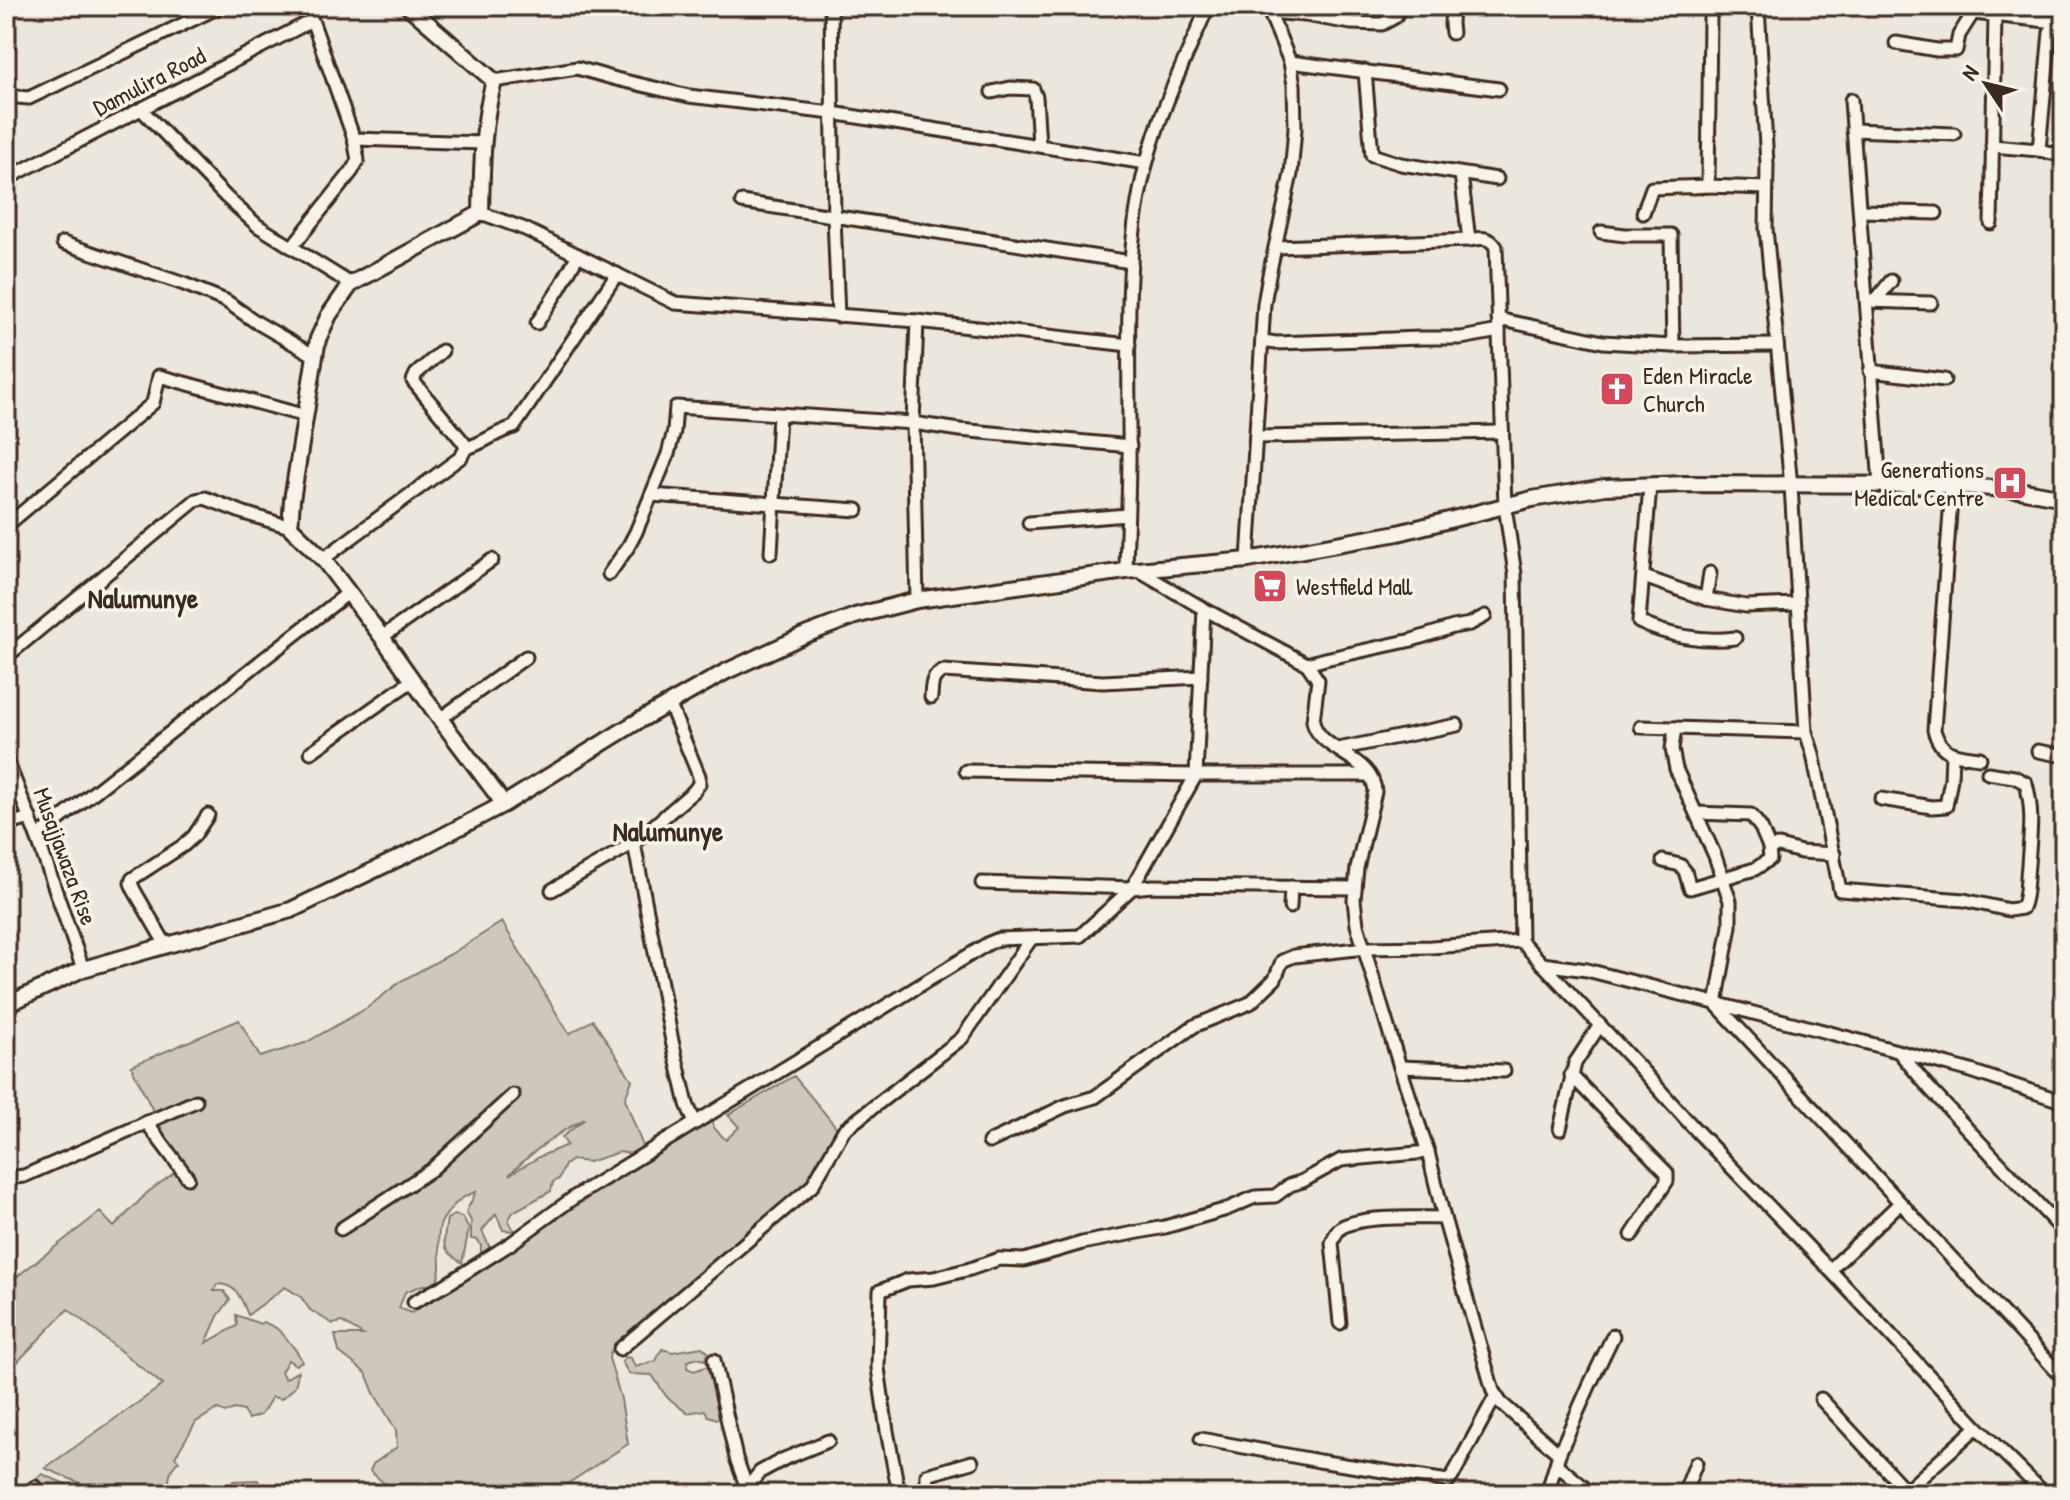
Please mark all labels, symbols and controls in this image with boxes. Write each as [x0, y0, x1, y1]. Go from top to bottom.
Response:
street label: Damulira Road [87, 39, 211, 123]
north arrow [1946, 44, 2026, 124]
text: N [1954, 59, 1985, 86]
place label: Eden Miracle Church [1643, 359, 1753, 419]
church icon: Eden Miracle Church [1598, 370, 1636, 408]
place label: Generations Medical Centre [1854, 453, 1984, 513]
hospital icon: Generations Medical Centre [1991, 464, 2029, 502]
supermarket icon: Westfield Mall [1251, 567, 1289, 605]
place label: Westfield Mall [1296, 570, 1413, 602]
district label: Nalumunye [88, 579, 199, 618]
street label: Musajjawaza Rise [26, 783, 106, 930]
district label: Nalumunye [613, 812, 724, 851]

